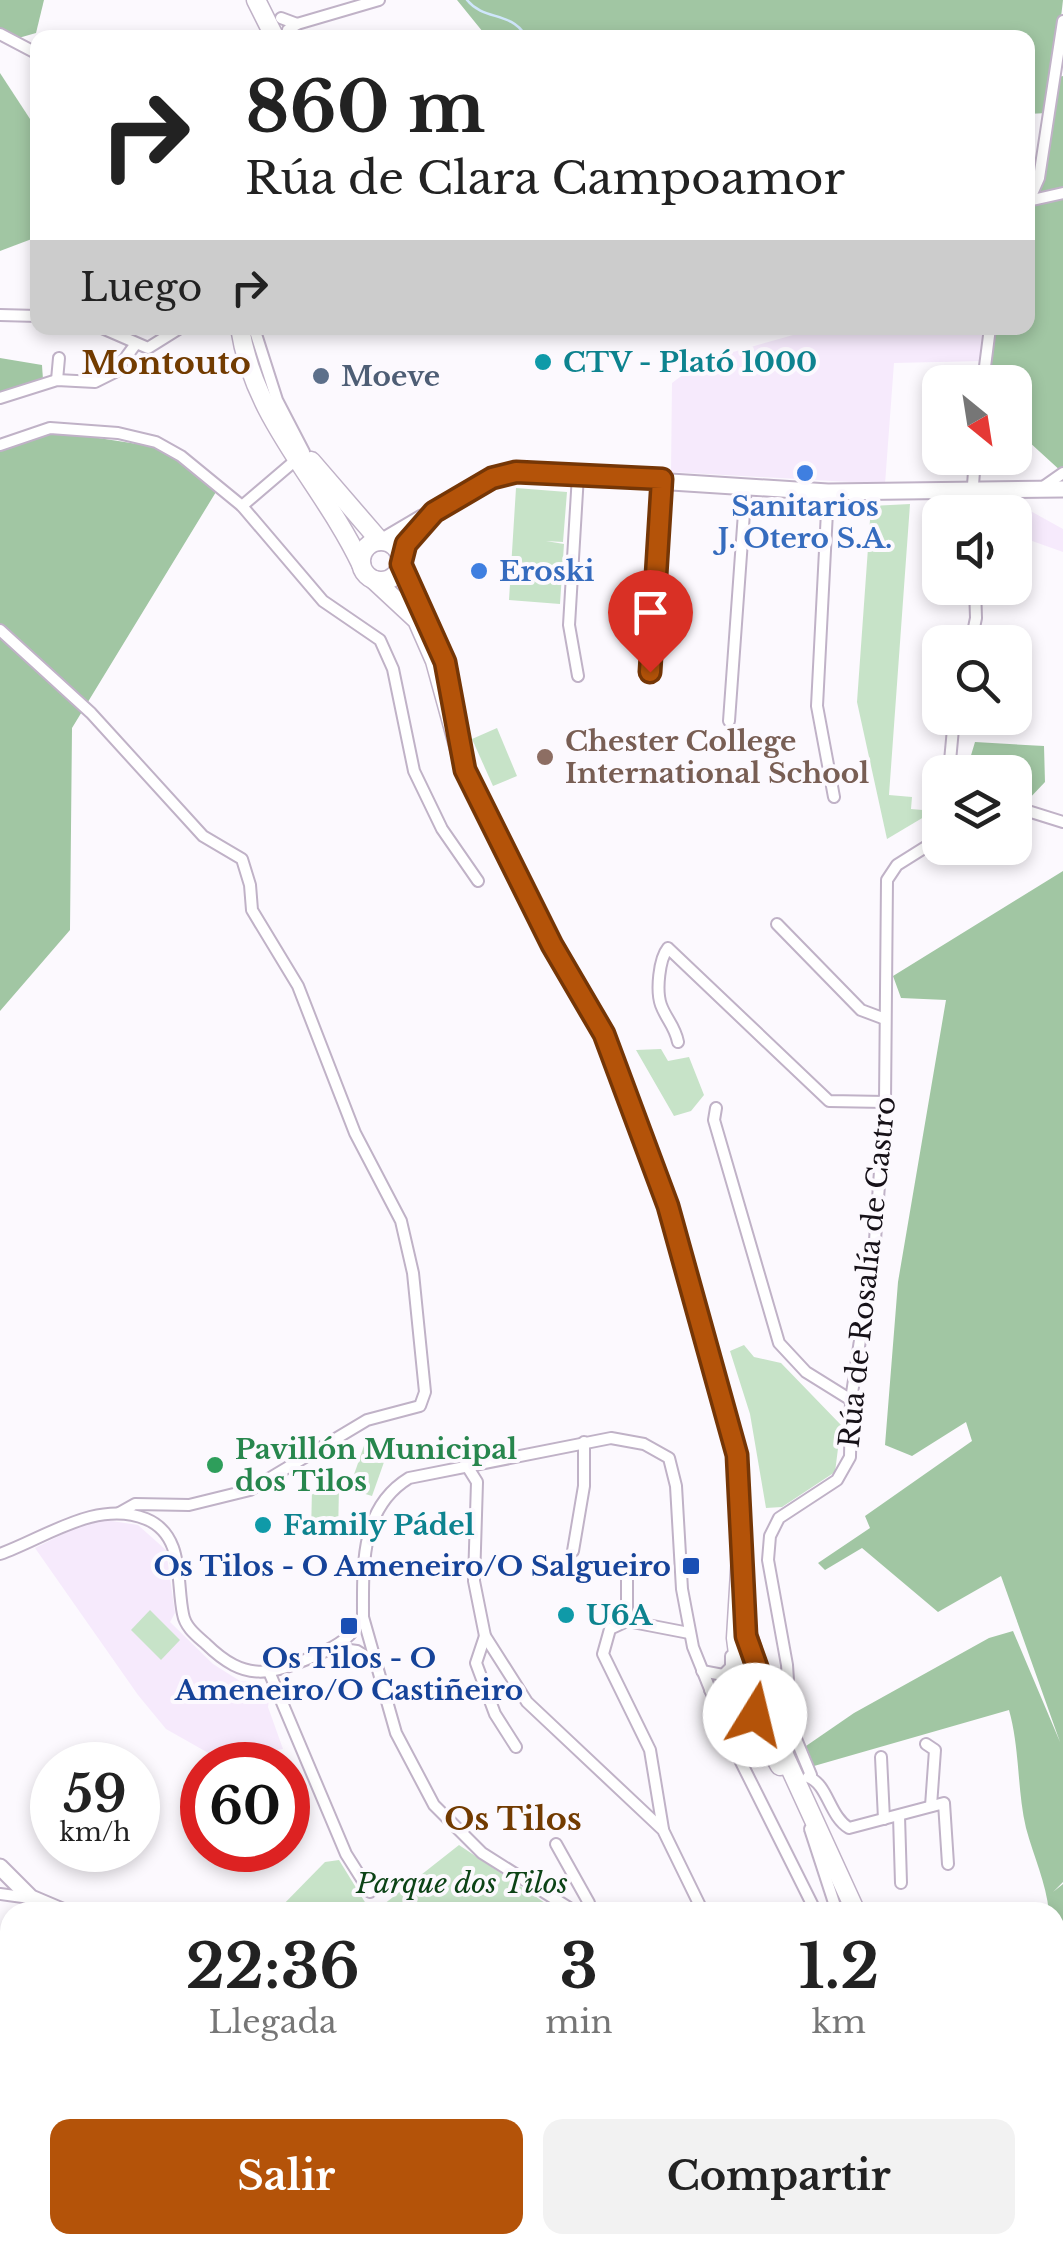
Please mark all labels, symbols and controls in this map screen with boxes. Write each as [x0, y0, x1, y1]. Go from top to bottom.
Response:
text: 860 m [245, 64, 486, 151]
icon: right [80, 70, 210, 200]
text: Rúa de Clara Campoamor [245, 150, 845, 206]
icon: right [222, 260, 277, 315]
text: Luego [80, 264, 202, 311]
district label: Montouto [81, 343, 251, 383]
place label: CTV - Plató 1000 [563, 345, 817, 380]
marker: CTV - Plató 1000 [532, 351, 554, 373]
place label: Moeve [341, 359, 440, 394]
marker: Moeve [310, 365, 332, 387]
north arrow [922, 365, 1032, 475]
map controls [922, 365, 1032, 865]
marker: Sanitarios J. Otero S.A. [794, 462, 816, 484]
place label: Sanitarios J. Otero S.A. [713, 489, 892, 556]
button: sound [922, 495, 1032, 605]
place label: Eroski [499, 554, 594, 589]
marker: Eroski [468, 560, 490, 582]
pin [608, 570, 693, 673]
icon: arrive [623, 585, 678, 640]
button: search [922, 625, 1032, 735]
place label: Chester College International School [565, 724, 869, 791]
marker: Chester College International School [534, 746, 556, 768]
button: layers [922, 755, 1032, 865]
street label: Rúa de Rosalía de Castro [832, 1095, 903, 1449]
place label: Pavillón Municipal dos Tilos [235, 1432, 517, 1499]
marker: Pavillón Municipal dos Tilos [204, 1454, 226, 1476]
place label: Family Pádel [283, 1508, 475, 1543]
marker: Family Pádel [252, 1514, 274, 1536]
place label: Os Tilos - O Ameneiro/O Salgueiro [154, 1549, 671, 1584]
marker: Os Tilos - O Ameneiro/O Salgueiro [680, 1555, 702, 1577]
place label: U6A [586, 1598, 654, 1633]
marker: U6A [555, 1604, 577, 1626]
marker: Os Tilos - O Ameneiro/O Castiñeiro [338, 1615, 360, 1637]
place label: Os Tilos - O Ameneiro/O Castiñeiro [174, 1641, 523, 1708]
position arrow [703, 1663, 807, 1767]
speed limit sign: 60 [180, 1742, 310, 1872]
text: 59 [63, 1763, 127, 1826]
district label: Os Tilos [444, 1799, 582, 1839]
text: km/h [60, 1817, 130, 1848]
park label: Parque dos Tilos [355, 1866, 568, 1901]
text: 22:36 [186, 1930, 360, 2004]
text: 3 [560, 1930, 598, 2004]
text: 1.2 [798, 1930, 879, 2004]
text: Llegada [209, 2002, 337, 2042]
text: min [545, 2002, 613, 2042]
text: km [812, 2002, 866, 2042]
button: Salir [50, 2119, 523, 2234]
button: Compartir [543, 2119, 1015, 2234]

